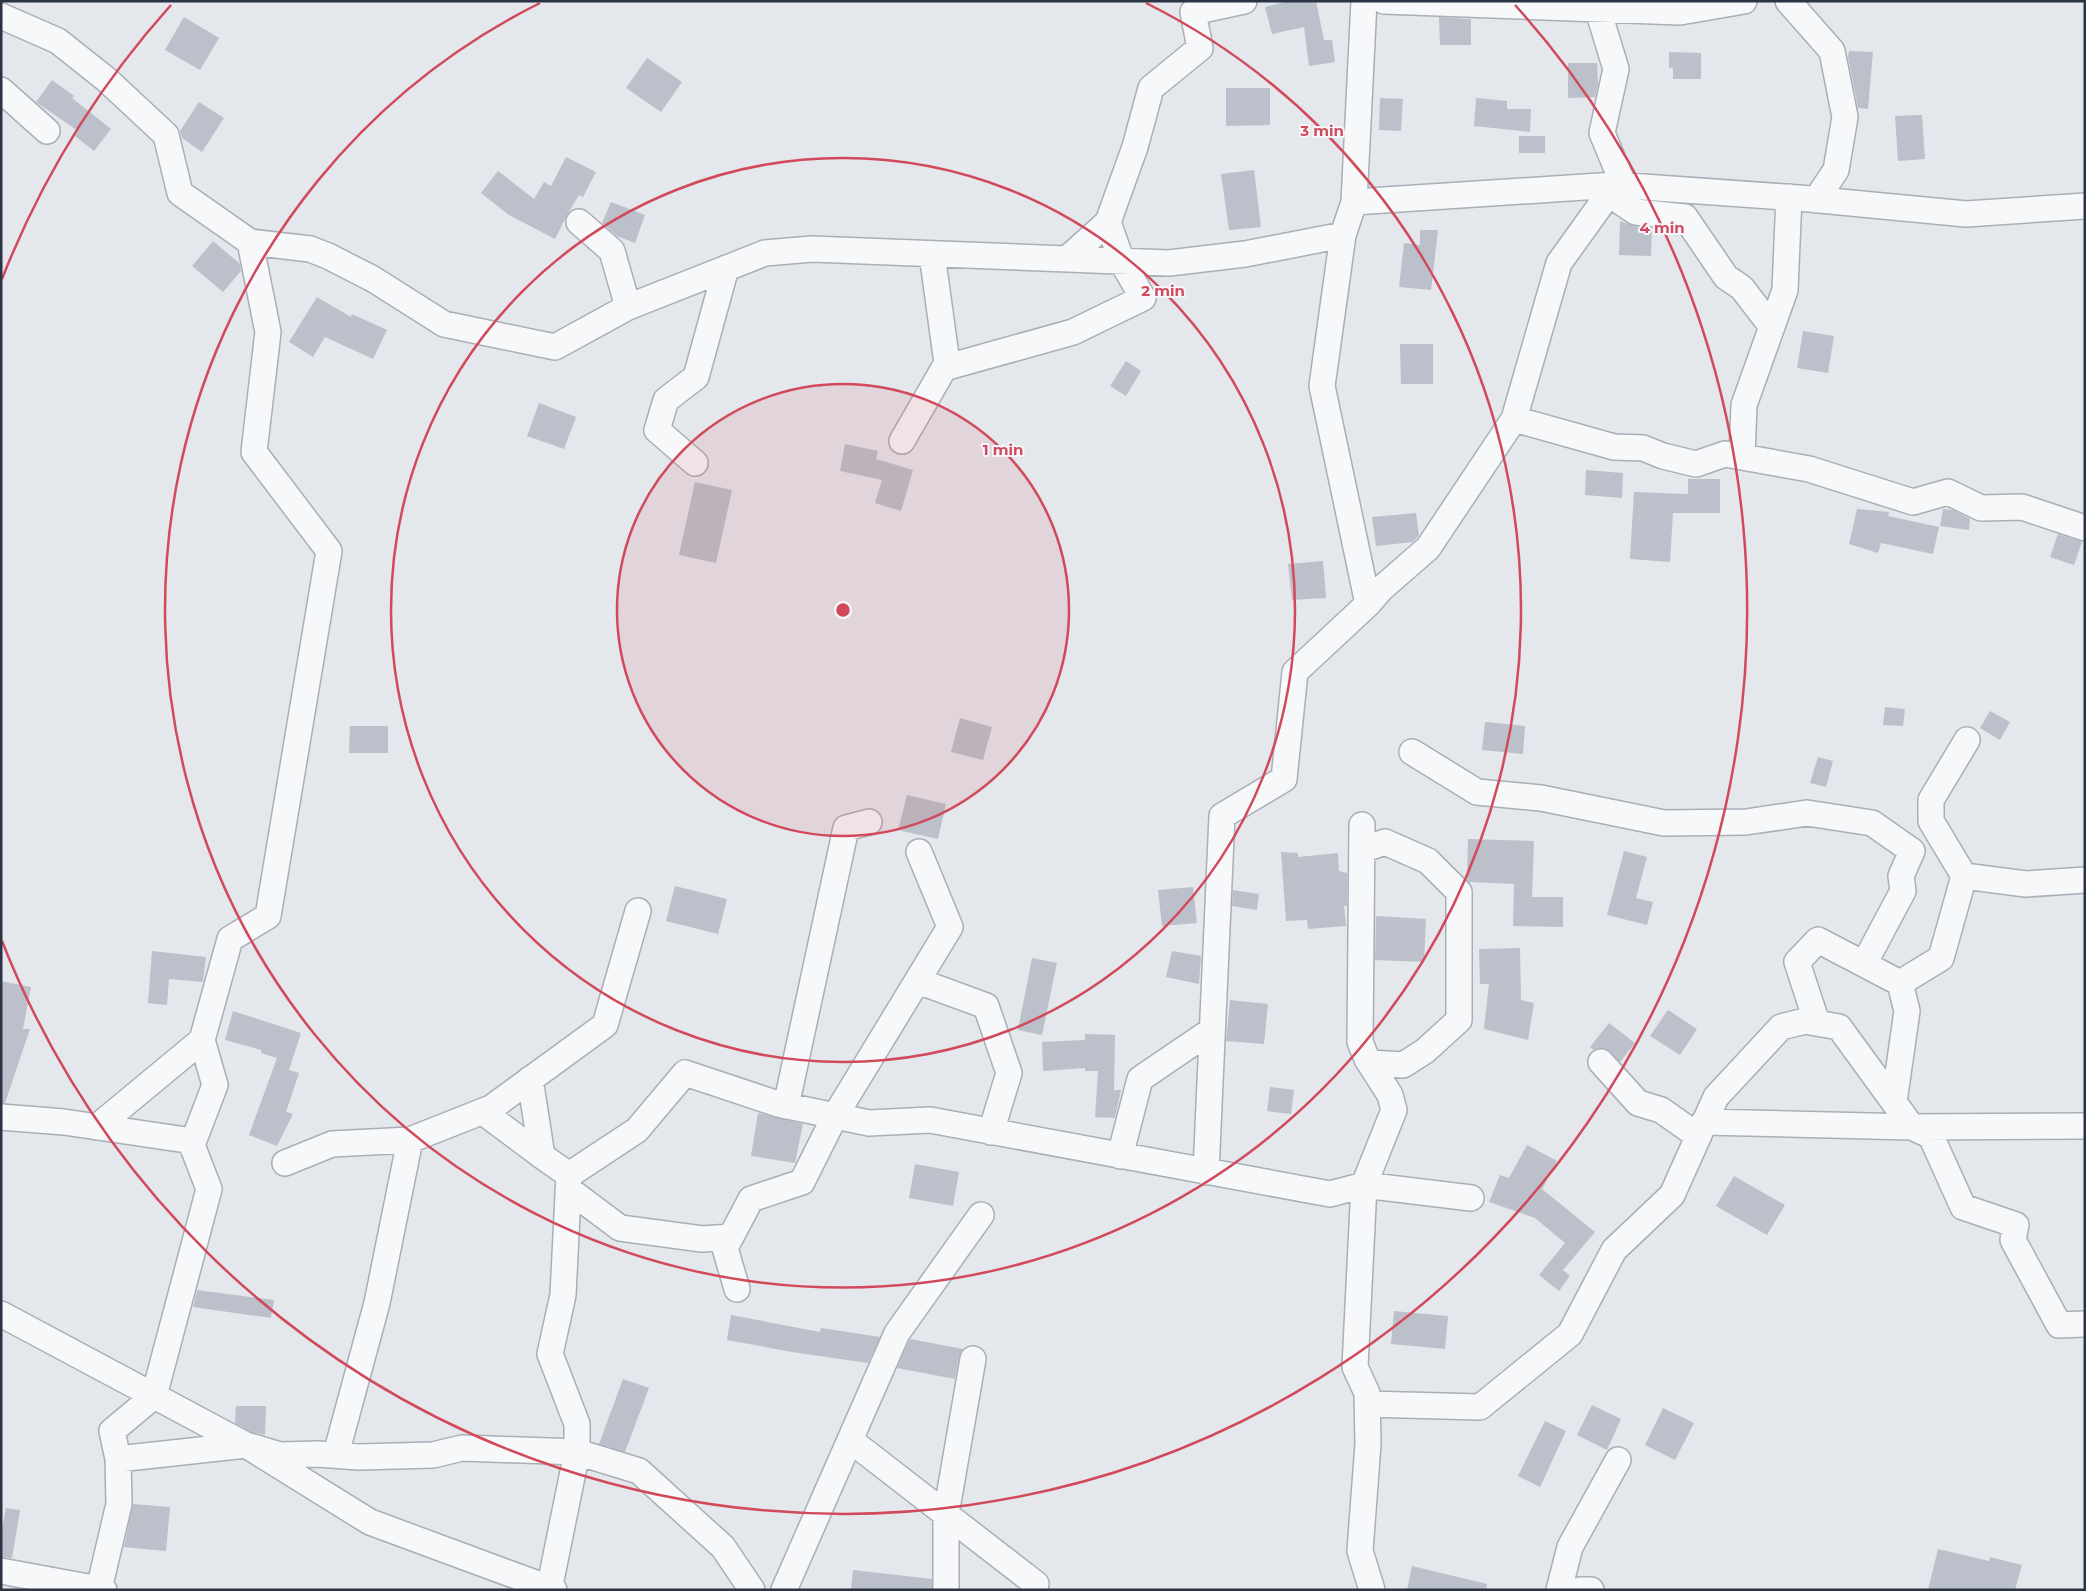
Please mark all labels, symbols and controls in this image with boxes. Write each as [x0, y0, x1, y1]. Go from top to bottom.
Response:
text: 3 min [1299, 121, 1344, 140]
text: 4 min [1639, 218, 1685, 237]
text: 2 min [1141, 281, 1185, 300]
text: 1 min [983, 440, 1023, 459]
centre of rings [834, 601, 852, 619]

